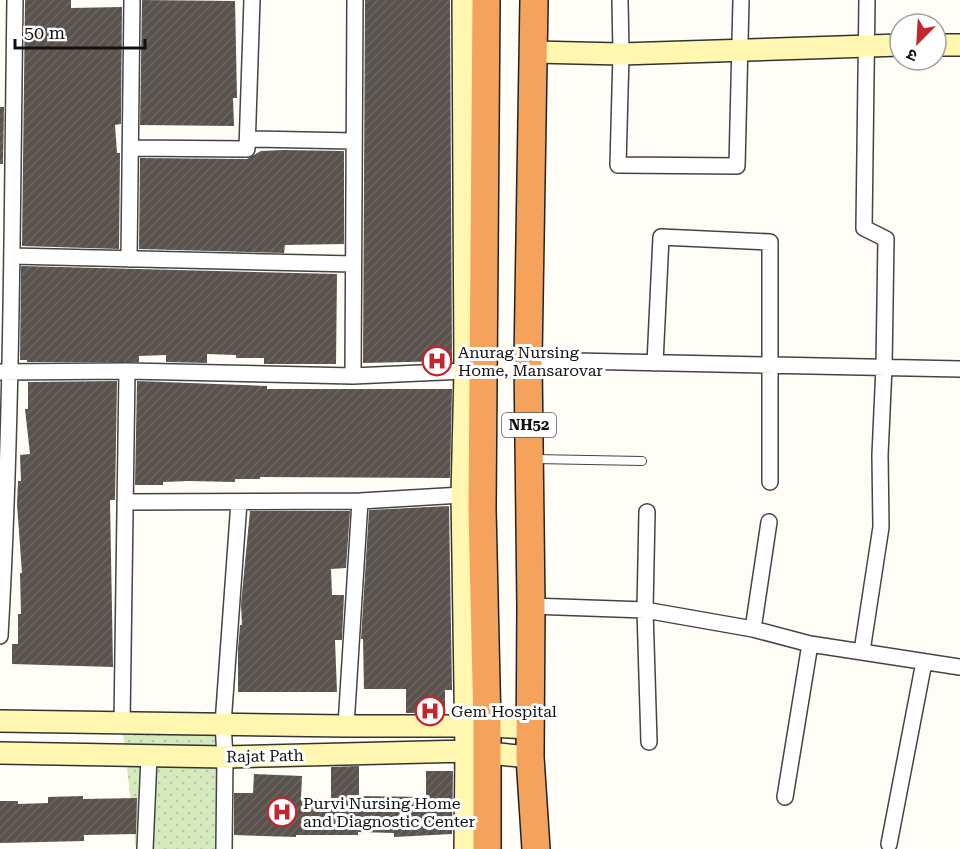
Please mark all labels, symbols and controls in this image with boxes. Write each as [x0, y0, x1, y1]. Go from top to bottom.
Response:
scale bar [15, 12, 146, 50]
north arrow [888, 12, 948, 72]
text: 50 m [24, 22, 65, 43]
text: उ [903, 44, 920, 66]
place label: Anurag Nursing Home, Mansarovar [458, 343, 603, 380]
hospital icon: Anurag Nursing Home, Mansarovar [421, 345, 453, 377]
road number: NH52 [502, 413, 556, 437]
hospital icon: Gem Hospital [414, 695, 446, 727]
place label: Gem Hospital [451, 702, 557, 721]
street label: Rajat Path [226, 746, 304, 766]
place label: Purvi Nursing Home and Diagnostic Center [303, 794, 476, 831]
hospital icon: Purvi Nursing Home and Diagnostic Center [266, 796, 298, 828]

